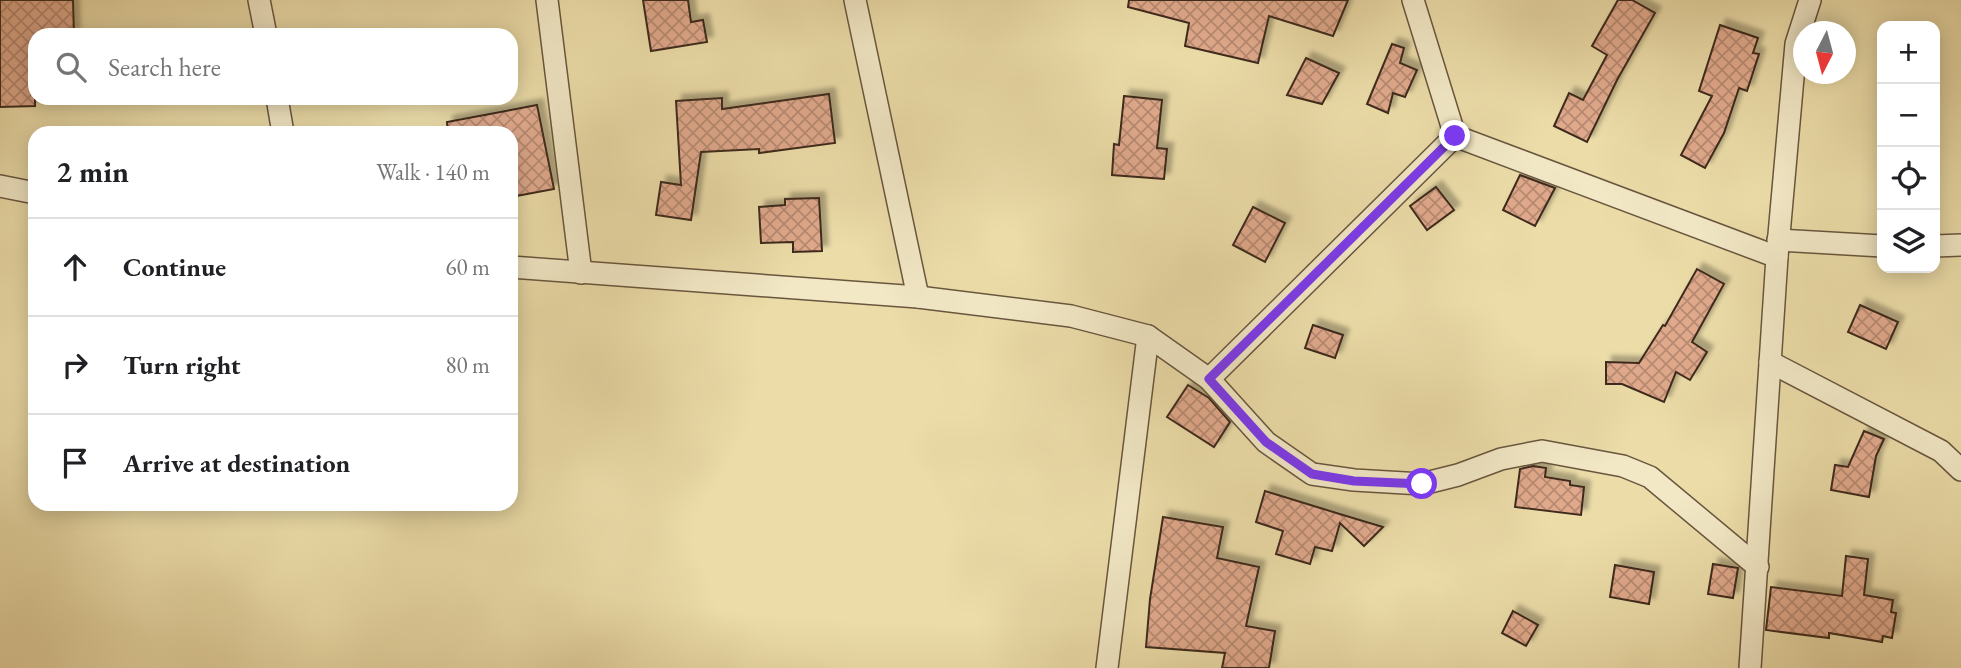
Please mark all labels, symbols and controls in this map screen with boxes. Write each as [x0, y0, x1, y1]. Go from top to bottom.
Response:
north arrow [1793, 21, 1856, 84]
map controls [1877, 21, 1940, 273]
button: + [1877, 21, 1940, 84]
search box [28, 28, 518, 105]
icon: search [52, 48, 90, 86]
text: Search here [108, 50, 221, 84]
button: − [1877, 84, 1940, 147]
route end [1439, 120, 1470, 151]
button: locate [1877, 147, 1940, 210]
text: 2 min [56, 152, 129, 191]
text: Walk · 140 m [376, 157, 490, 187]
button: layers [1877, 210, 1940, 273]
icon: ahead [56, 248, 94, 286]
text: Continue [123, 250, 226, 284]
text: 60 m [445, 252, 490, 282]
icon: right [56, 346, 94, 384]
text: Turn right [123, 348, 241, 382]
text: 80 m [445, 350, 490, 380]
icon: arrive [56, 444, 94, 482]
text: Arrive at destination [123, 446, 350, 480]
route start [1406, 468, 1437, 499]

